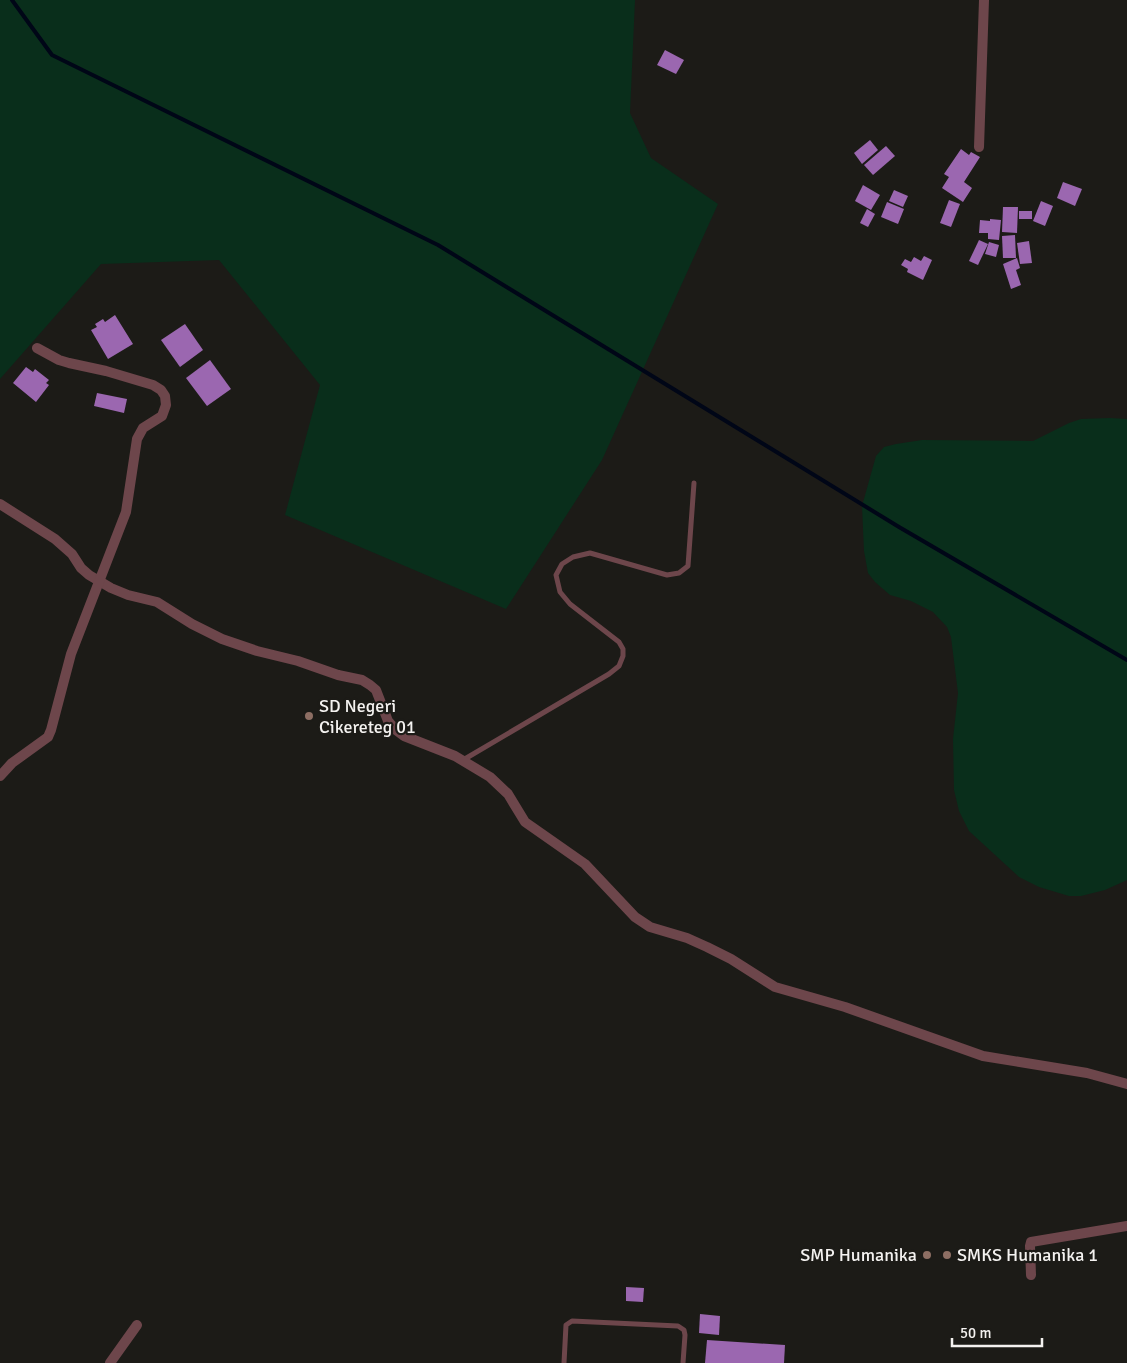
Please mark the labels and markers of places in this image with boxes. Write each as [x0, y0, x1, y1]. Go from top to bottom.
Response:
place label: SD Negeri Cikereteg 01 [319, 695, 416, 738]
marker: SD Negeri Cikereteg 01 [303, 710, 315, 722]
place label: SMP Humanika [800, 1244, 917, 1266]
place label: SMKS Humanika 1 [957, 1244, 1098, 1266]
marker: SMP Humanika [921, 1249, 933, 1261]
marker: SMKS Humanika 1 [941, 1249, 953, 1261]

